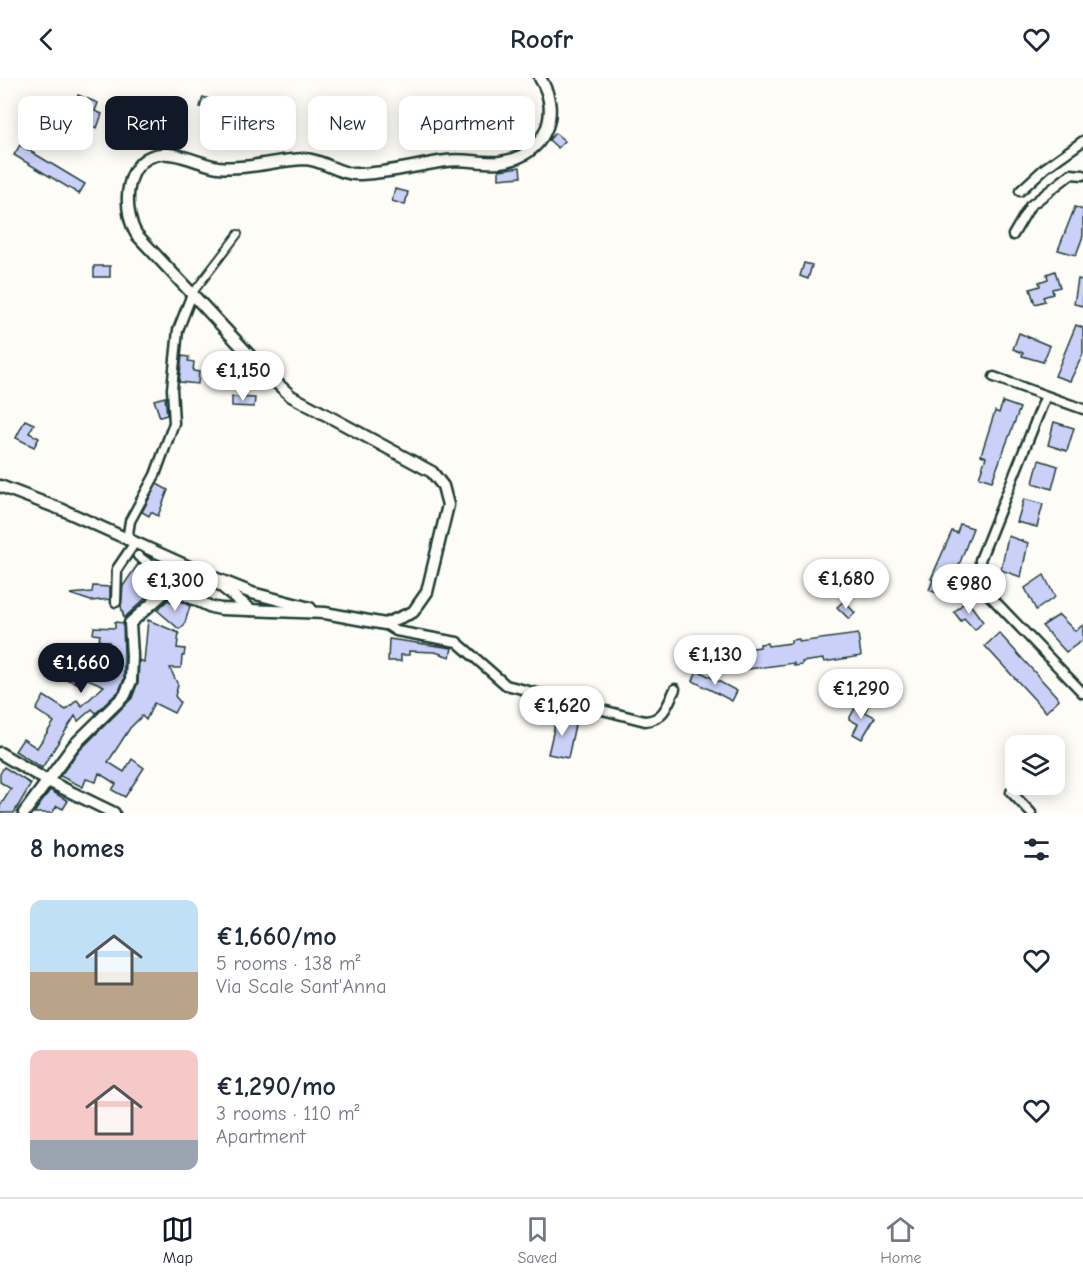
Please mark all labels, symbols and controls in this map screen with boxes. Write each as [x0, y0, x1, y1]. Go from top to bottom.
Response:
icon: back [30, 23, 63, 56]
icon: heart [1020, 23, 1053, 56]
text: Roofr [510, 24, 573, 55]
chip: Buy [18, 96, 93, 150]
chip: Rent [105, 96, 188, 150]
chip: Filters [200, 96, 296, 150]
chip: New [308, 96, 387, 150]
chip: Apartment [399, 96, 535, 150]
pin: €1,150 [194, 351, 292, 402]
text: €1,150 [215, 359, 271, 382]
pin: €1,680 [797, 559, 895, 610]
pin: €1,300 [126, 561, 224, 612]
pin: €980 [933, 564, 1005, 615]
text: €1,680 [817, 567, 875, 590]
text: €1,300 [146, 569, 204, 592]
text: €980 [946, 572, 992, 595]
pin: €1,130 [666, 635, 764, 686]
pin: €1,660 [32, 643, 130, 694]
text: €1,130 [688, 643, 742, 666]
text: €1,660 [52, 651, 110, 674]
pin: €1,290 [812, 669, 910, 720]
text: €1,290 [832, 677, 890, 700]
pin: €1,620 [513, 686, 611, 737]
text: €1,620 [533, 694, 591, 717]
map controls [1005, 735, 1065, 795]
button: layers [1005, 735, 1065, 795]
icon: filters [1020, 833, 1053, 866]
text: 8 homes [30, 834, 124, 864]
text: €1,660/mo [216, 922, 337, 952]
icon: home [78, 924, 150, 996]
icon: heart [1020, 944, 1053, 977]
text: 5 rooms · 138 m² [216, 952, 361, 975]
text: Via Scale Sant'Anna [216, 975, 386, 998]
text: €1,290/mo [216, 1072, 336, 1102]
icon: home [78, 1074, 150, 1146]
icon: heart [1020, 1094, 1053, 1127]
text: 3 rooms · 110 m² [216, 1102, 360, 1125]
text: Apartment [216, 1125, 306, 1148]
tab: Map [161, 1213, 194, 1267]
tab: Saved [517, 1213, 557, 1267]
tab: Home [880, 1213, 922, 1267]

